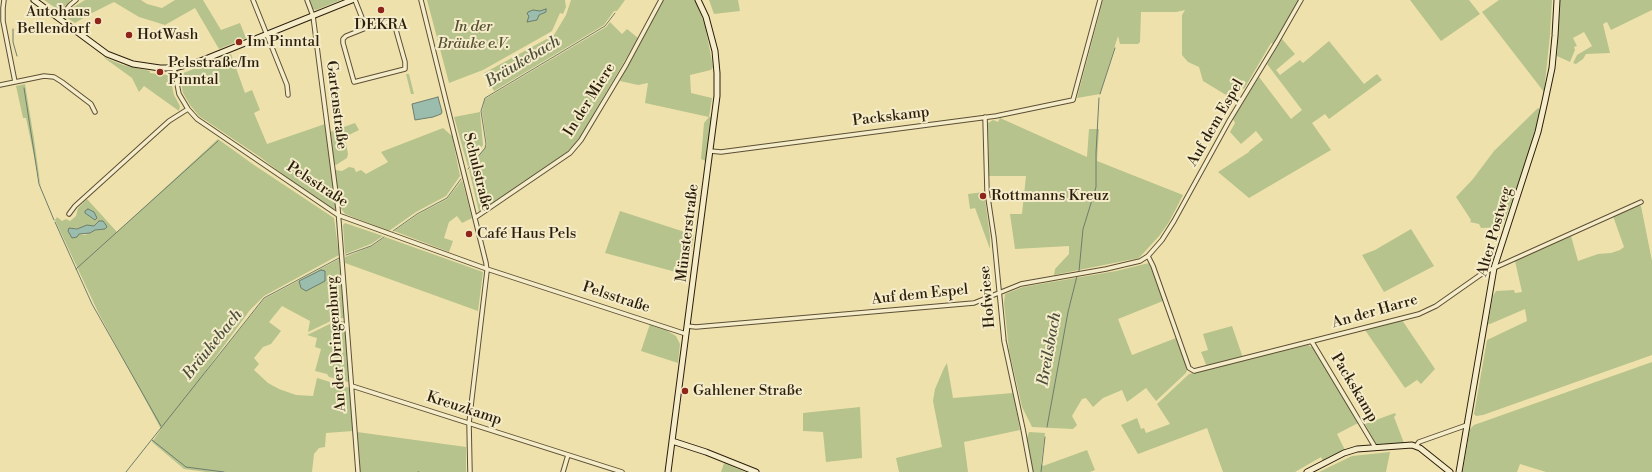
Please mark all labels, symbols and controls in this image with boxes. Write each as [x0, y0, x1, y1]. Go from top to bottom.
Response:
place label: Autohaus Bellendorf [17, 3, 90, 38]
marker: DEKRA [376, 5, 386, 15]
marker: Autohaus Bellendorf [93, 16, 103, 26]
place label: DEKRA [354, 16, 408, 34]
park label: In der Bräuke e.V. [437, 18, 509, 53]
place label: HotWash [137, 26, 198, 44]
marker: HotWash [124, 30, 134, 40]
water label: Bräukebach [482, 32, 564, 92]
place label: Im Pinntal [247, 33, 320, 51]
marker: Im Pinntal [234, 37, 244, 47]
place label: Pelsstraße/Im Pinntal [168, 54, 260, 89]
street label: Gartenstraße [322, 60, 350, 150]
street label: In der Miere [560, 60, 620, 140]
marker: Pelsstraße/Im Pinntal [155, 67, 165, 77]
street label: Auf dem Espel [1184, 76, 1248, 170]
street label: Packskamp [852, 103, 930, 131]
street label: Schulstraße [459, 131, 495, 213]
street label: Pelsstraße [283, 158, 351, 212]
street label: Münsterstraße [673, 183, 703, 283]
street label: Alter Postweg [1474, 185, 1516, 279]
place label: Rottmanns Kreuz [991, 187, 1109, 205]
marker: Rottmanns Kreuz [978, 191, 988, 201]
place label: Café Haus Pels [477, 225, 576, 243]
marker: Café Haus Pels [464, 229, 474, 239]
street label: Hofwiese [976, 265, 1000, 329]
street label: An der Dringenburg [323, 276, 351, 412]
street label: Pelsstraße [580, 279, 652, 317]
street label: Auf dem Espel [871, 281, 969, 309]
street label: An der Harre [1330, 291, 1420, 333]
water label: Bräukebach [179, 306, 247, 384]
water label: Breilsbach [1034, 311, 1066, 387]
street label: Packskamp [1326, 350, 1382, 426]
place label: Gahlener Straße [693, 382, 803, 400]
marker: Gahlener Straße [680, 386, 690, 396]
street label: Kreuzkamp [424, 388, 504, 430]

